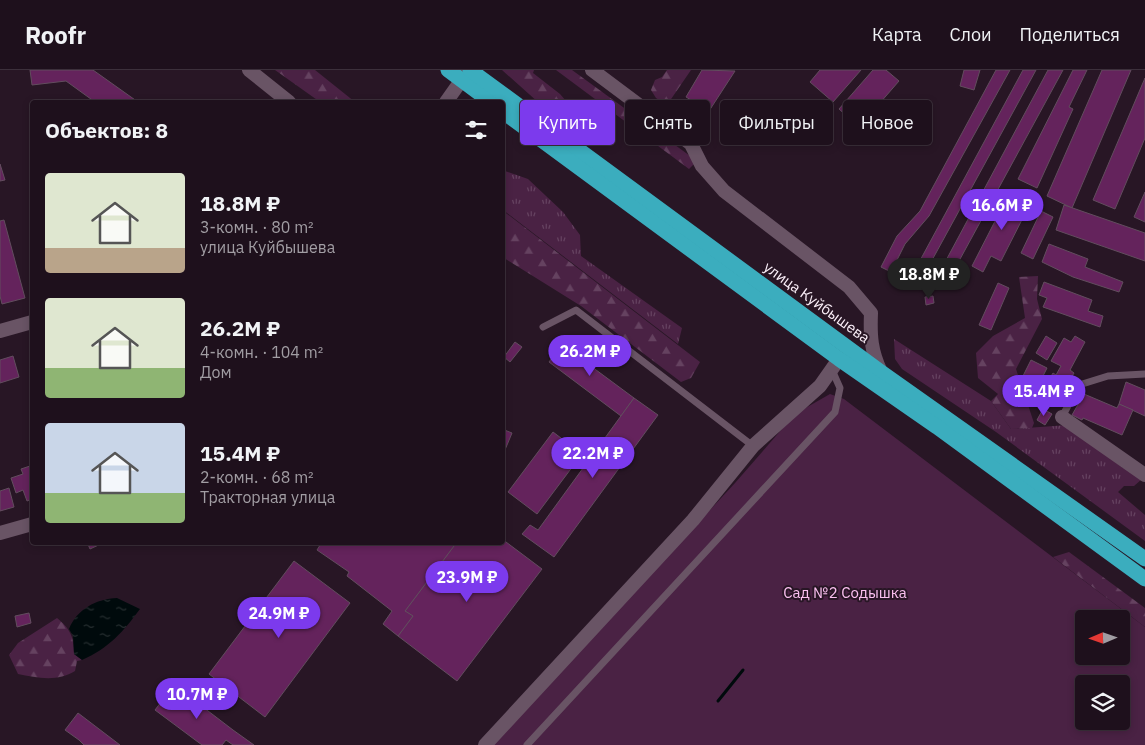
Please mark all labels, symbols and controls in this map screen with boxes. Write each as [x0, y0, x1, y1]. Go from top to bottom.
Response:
text: Roofr [25, 19, 86, 51]
text: Карта [872, 23, 922, 46]
text: Слои [950, 23, 992, 46]
text: Поделиться [1020, 23, 1120, 46]
chip: Купить [520, 100, 615, 145]
chip: Снять [625, 100, 710, 145]
chip: Фильтры [720, 100, 833, 145]
chip: Новое [843, 100, 932, 145]
text: Объектов: 8 [45, 116, 168, 144]
icon: filters [462, 116, 490, 144]
text: 18.8M ₽ [200, 189, 280, 217]
pin: 16.6M ₽ [956, 189, 1048, 231]
icon: home [85, 193, 145, 253]
text: 16.6M ₽ [971, 195, 1033, 215]
text: 3-комн. · 80 m² [200, 217, 314, 237]
text: улица Куйбышева [200, 237, 335, 257]
street label: улица Куйбышева [760, 257, 874, 347]
pin: 18.8M ₽ [883, 258, 975, 300]
text: 18.8M ₽ [898, 264, 960, 284]
text: 26.2M ₽ [200, 314, 280, 342]
icon: home [85, 318, 145, 378]
pin: 26.2M ₽ [544, 334, 636, 377]
text: 26.2M ₽ [559, 341, 621, 361]
text: 4-комн. · 104 m² [200, 342, 323, 362]
text: Дом [200, 362, 232, 382]
pin: 15.4M ₽ [998, 374, 1090, 417]
text: 15.4M ₽ [1013, 381, 1075, 401]
pin: 22.2M ₽ [547, 436, 639, 479]
text: 15.4M ₽ [200, 439, 280, 467]
icon: home [85, 443, 145, 503]
text: 22.2M ₽ [562, 443, 624, 463]
text: 2-комн. · 68 m² [200, 467, 314, 487]
text: Тракторная улица [200, 487, 335, 507]
pin: 23.9M ₽ [421, 560, 513, 603]
text: 23.9M ₽ [436, 567, 498, 587]
park label: Сад №2 Содышка [783, 583, 907, 602]
pin: 24.9M ₽ [233, 596, 325, 639]
text: 24.9M ₽ [248, 603, 310, 623]
north arrow [1075, 610, 1130, 665]
map controls [1075, 610, 1130, 730]
button: layers [1075, 675, 1130, 730]
pin: 10.7M ₽ [151, 678, 243, 720]
text: 10.7M ₽ [166, 684, 228, 704]

